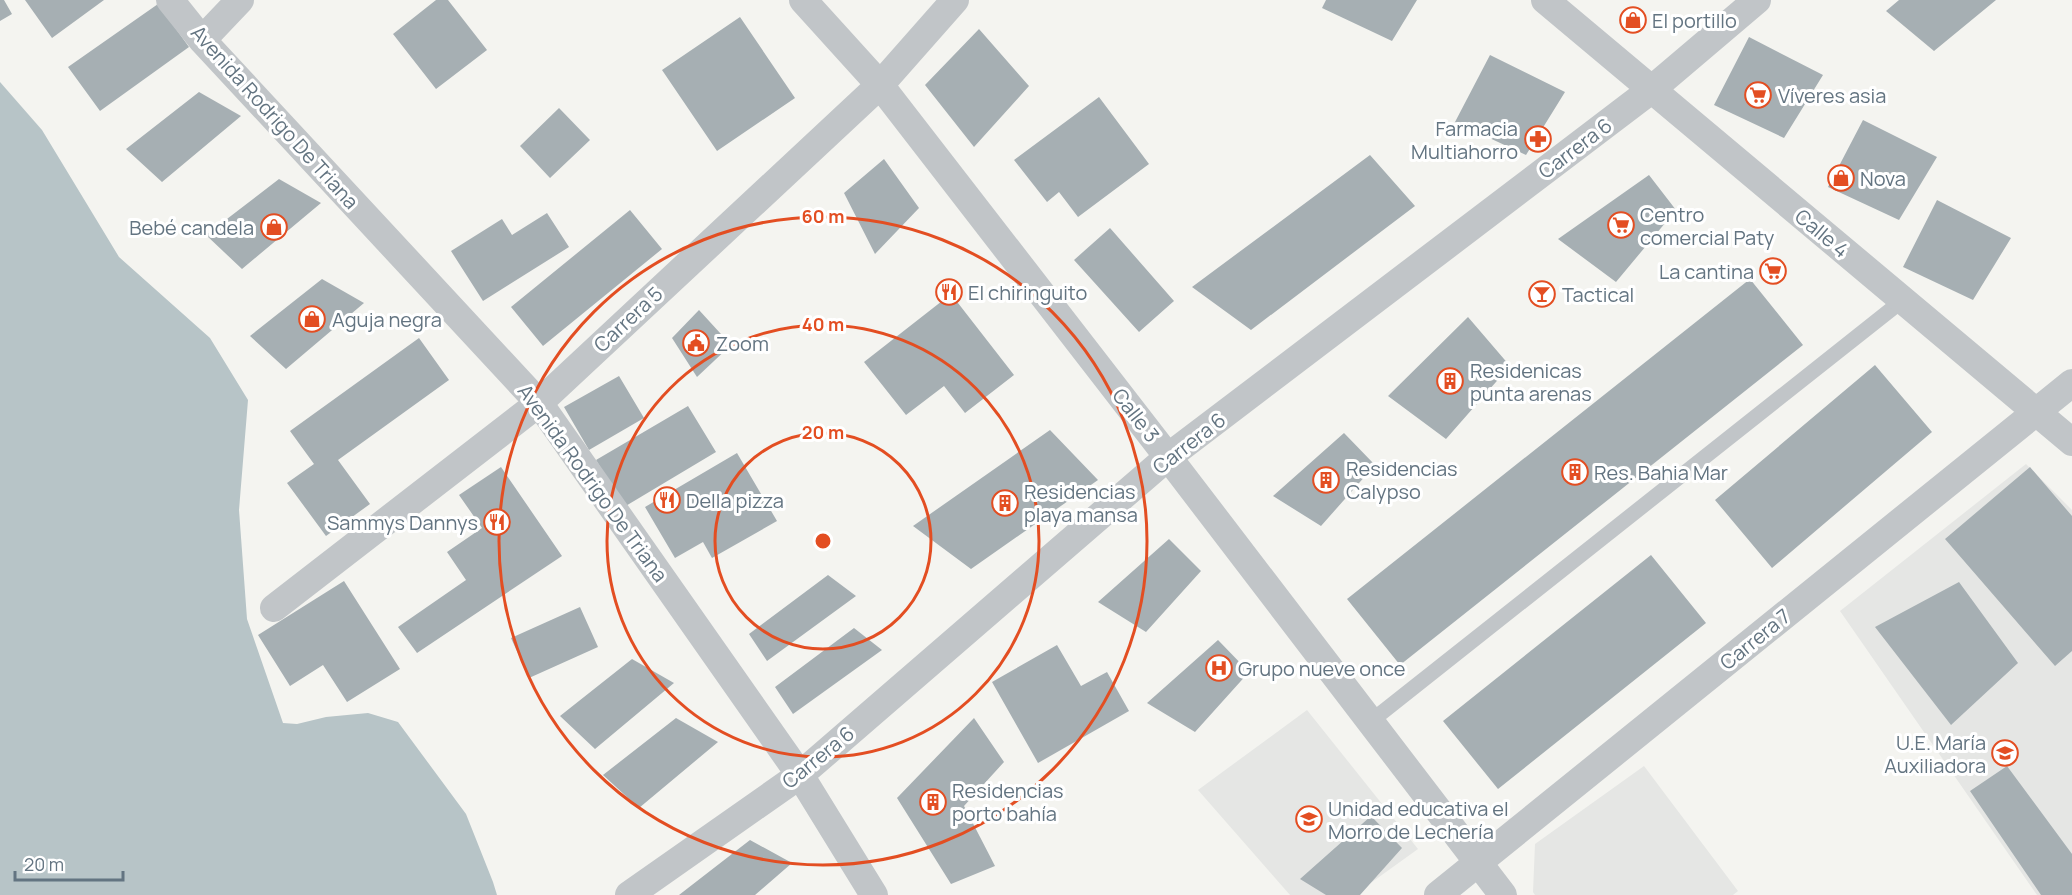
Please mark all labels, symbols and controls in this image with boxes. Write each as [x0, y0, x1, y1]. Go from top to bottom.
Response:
shop icon: El portillo [1618, 5, 1648, 35]
place label: El portillo [1652, 7, 1737, 34]
street label: Avenida Rodrigo De Triana [185, 19, 365, 215]
supermarket icon: Víveres asia [1743, 80, 1773, 110]
place label: Víveres asia [1778, 82, 1886, 109]
street label: Carrera 6 [1533, 111, 1617, 185]
place label: Farmacia Multiahorro [1411, 115, 1518, 165]
pharmacy icon: Farmacia Multiahorro [1523, 124, 1553, 154]
shop icon: Nova [1826, 163, 1856, 193]
place label: Nova [1860, 165, 1906, 192]
place label: Centro comercial Paty [1640, 201, 1775, 251]
street label: Calle 4 [1789, 203, 1855, 263]
text: 60 m [802, 204, 844, 228]
supermarket icon: Centro comercial Paty [1606, 210, 1636, 240]
shop icon: Bebé candela [259, 212, 289, 242]
place label: Bebé candela [129, 214, 254, 241]
supermarket icon: La cantina [1758, 256, 1788, 286]
place label: La cantina [1659, 258, 1754, 285]
restaurant icon: El chiringuito [934, 277, 964, 307]
place label: El chiringuito [968, 279, 1087, 306]
bar icon: Tactical [1527, 279, 1557, 309]
street label: Carrera 5 [588, 280, 668, 358]
place label: Tactical [1562, 281, 1634, 308]
shop icon: Aguja negra [297, 304, 327, 334]
place label: Aguja negra [332, 306, 442, 333]
text: 40 m [802, 312, 844, 336]
public building icon: Zoom [681, 328, 711, 358]
place label: Zoom [716, 330, 769, 357]
place label: Residenicas punta arenas [1470, 357, 1592, 407]
building icon: Residenicas punta arenas [1435, 366, 1465, 396]
street label: Avenida Rodrigo De Triana [512, 379, 674, 587]
street label: Calle 3 [1106, 382, 1166, 448]
street label: Carrera 6 [1147, 406, 1231, 480]
text: 20 m [802, 420, 844, 444]
place label: Residencias Calypso [1346, 455, 1458, 505]
building icon: Res. Bahia Mar [1560, 457, 1590, 487]
place label: Res. Bahia Mar [1594, 459, 1728, 486]
building icon: Residencias Calypso [1311, 465, 1341, 495]
place label: Residencias playa mansa [1024, 478, 1138, 528]
restaurant icon: Della pizza [652, 485, 682, 515]
place label: Della pizza [686, 487, 784, 514]
building icon: Residencias playa mansa [990, 488, 1020, 518]
restaurant icon: Sammys Dannys [482, 507, 512, 537]
place label: Sammys Dannys [327, 509, 478, 536]
centre of rings [813, 531, 833, 551]
street label: Carrera 7 [1714, 602, 1796, 676]
hospital icon: Grupo nueve once [1204, 653, 1234, 683]
place label: Grupo nueve once [1238, 655, 1405, 682]
street label: Carrera 6 [776, 720, 860, 794]
place label: U.E. María Auxiliadora [1884, 729, 1986, 779]
school or university icon: U.E. María Auxiliadora [1990, 738, 2020, 768]
place label: Residencias porto bahía [952, 777, 1064, 827]
building icon: Residencias porto bahía [918, 787, 948, 817]
place label: Unidad educativa el Morro de Lechería [1328, 795, 1509, 845]
school or university icon: Unidad educativa el Morro de Lechería [1294, 804, 1324, 834]
scale bar [15, 844, 123, 882]
text: 20 m [24, 852, 64, 876]

